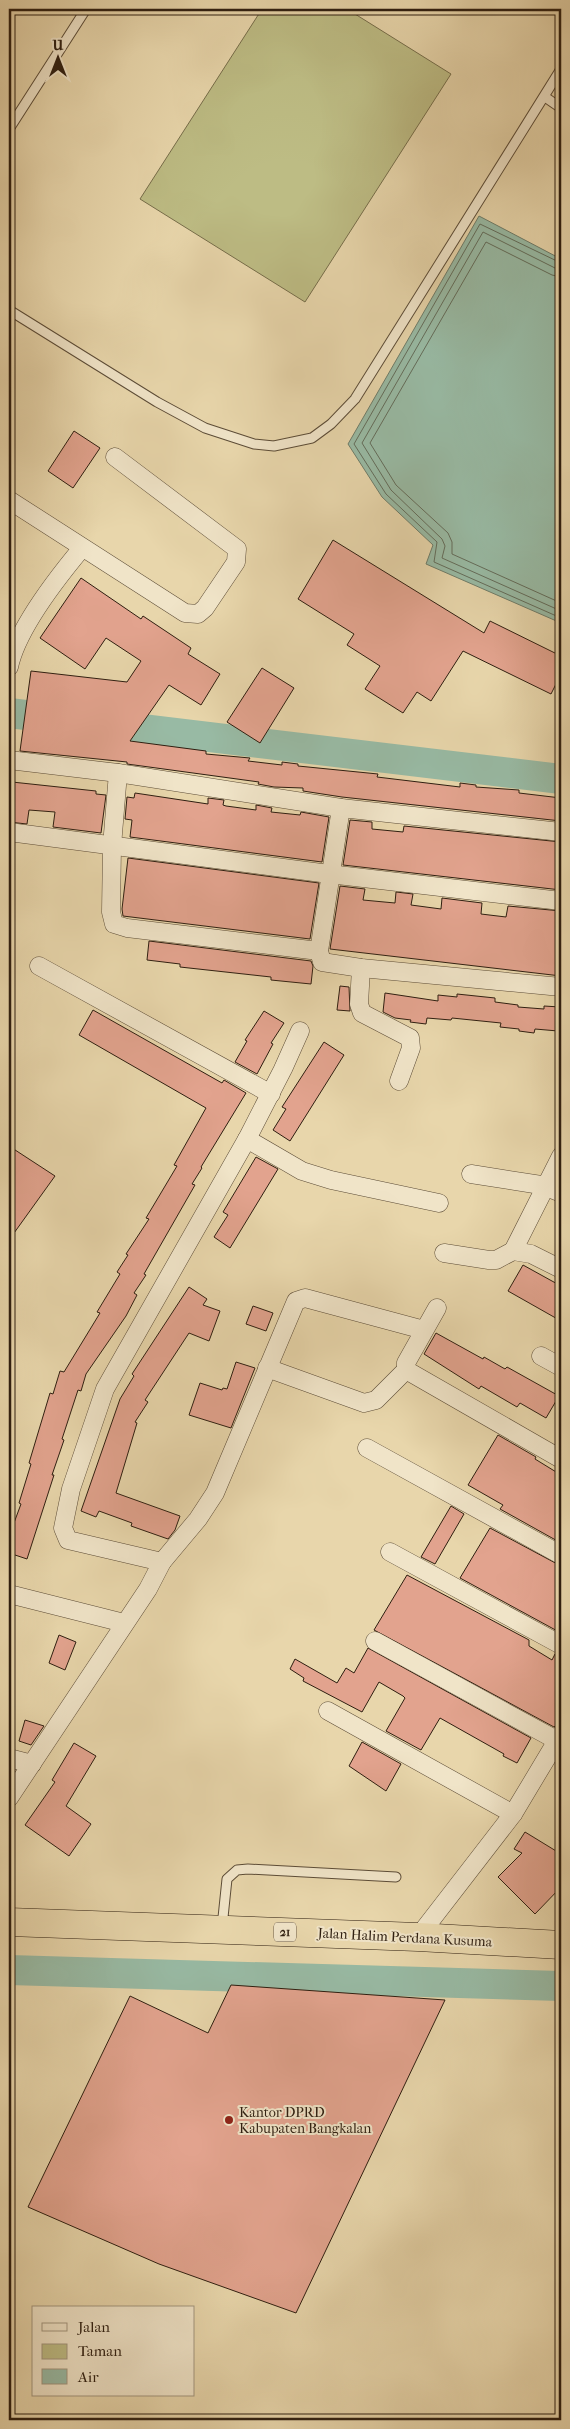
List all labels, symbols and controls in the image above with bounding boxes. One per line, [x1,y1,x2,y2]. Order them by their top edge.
north arrow [32,32,82,82]
text: U [52,37,64,54]
road number: 21 [274,1922,296,1941]
street label: Jalan Halim Perdana Kusuma [316,1924,493,1951]
place label: Kantor DPRD Kabupaten Bangkalan [239,2104,371,2137]
marker: Kantor DPRD Kabupaten Bangkalan [223,2114,235,2126]
legend [32,2306,195,2396]
text: Jalan [77,2318,110,2336]
text: Taman [78,2342,122,2360]
text: Air [77,2368,99,2386]

